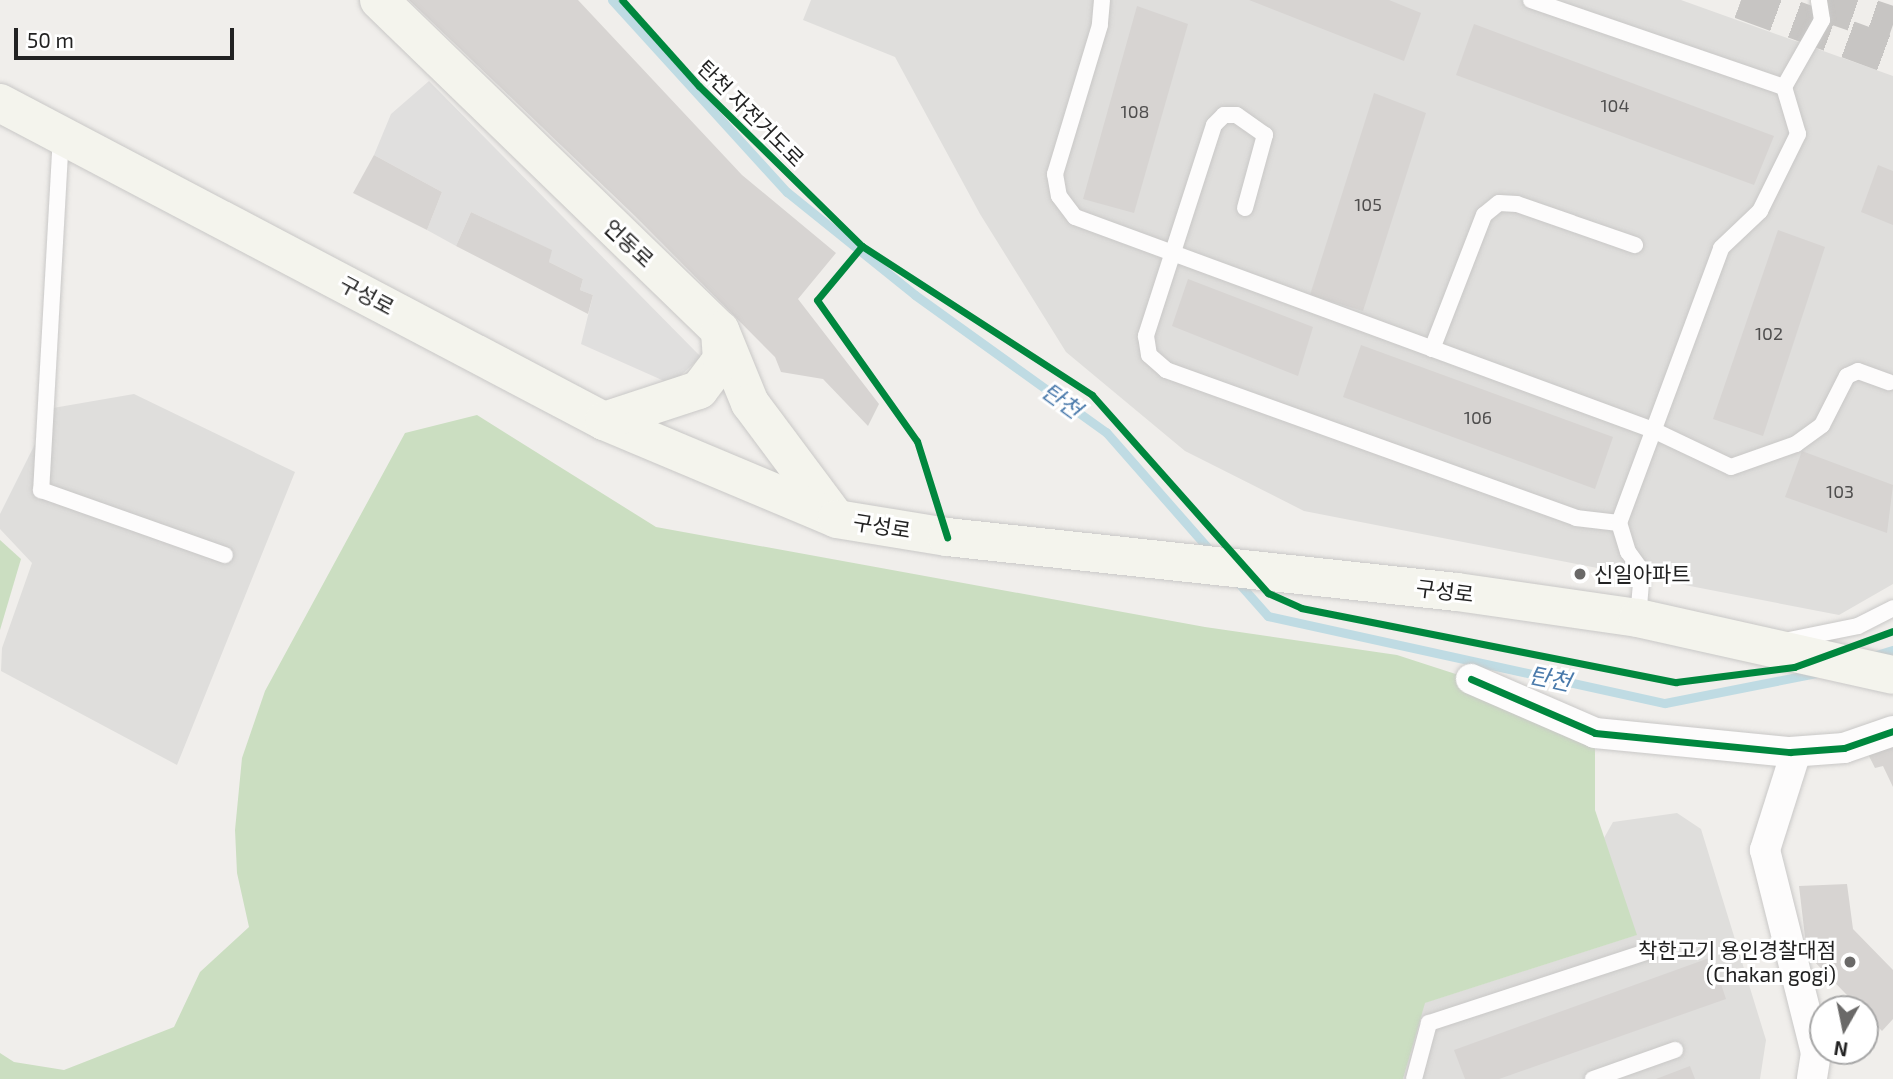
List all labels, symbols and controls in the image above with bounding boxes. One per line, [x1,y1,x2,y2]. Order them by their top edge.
scale bar [18,14,238,58]
text: 50 m [27,27,74,52]
street label: 탄천 자전거도로 [693,55,809,171]
house number: 104 [1600,94,1630,116]
house number: 108 [1121,100,1149,122]
house number: 105 [1354,193,1382,215]
street label: 언동로 [599,214,659,272]
street label: 구성로 [335,270,399,320]
house number: 102 [1755,322,1783,344]
water label: 탄천 [1037,376,1087,424]
house number: 106 [1464,406,1492,428]
house number: 103 [1826,480,1854,502]
street label: 구성로 [851,509,913,543]
place label: 신일아파트 [1594,561,1691,587]
marker: 신일아파트 [1572,566,1588,582]
street label: 구성로 [1415,575,1475,607]
water label: 탄천 [1526,660,1574,696]
place label: 착한고기 용인경찰대점 (Chakan gogi) [1638,937,1836,987]
marker: 착한고기 용인경찰대점 (Chakan gogi) [1842,954,1858,970]
north arrow [1809,995,1879,1065]
text: N [1832,1037,1850,1062]

